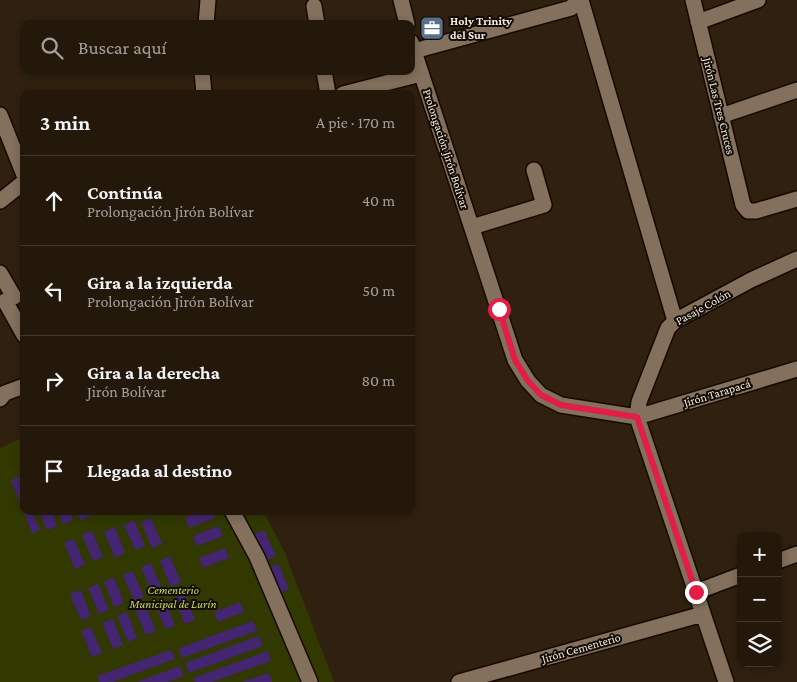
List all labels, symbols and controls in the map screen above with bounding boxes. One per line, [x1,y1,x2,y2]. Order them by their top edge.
place label: Holy Trinity del Sur [450,14,512,42]
office icon: Holy Trinity del Sur [419,15,445,41]
search box [20,20,415,75]
icon: search [38,34,66,62]
text: Buscar aquí [78,37,167,58]
street label: Jirón Las Tres Cruces [700,55,738,156]
street label: Prolongación Jirón Bolívar [420,87,472,211]
text: 3 min [40,111,90,135]
text: A pie · 170 m [316,114,395,131]
text: Continúa [87,182,163,203]
icon: ahead [40,187,68,215]
text: 40 m [362,192,395,209]
text: Prolongación Jirón Bolívar [87,203,254,220]
text: Gira a la izquierda [87,272,233,293]
icon: left [40,277,68,305]
text: 50 m [363,282,395,299]
street label: Pasaje Colón [673,286,733,328]
text: Prolongación Jirón Bolívar [87,293,254,310]
route start [488,298,511,321]
text: Gira a la derecha [87,362,220,383]
icon: right [40,367,68,395]
text: 80 m [361,372,395,389]
street label: Jirón Tarapacá [681,376,752,410]
text: Jirón Bolívar [87,383,166,400]
icon: arrive [40,457,68,485]
text: Llegada al destino [87,460,232,481]
map controls [737,532,782,667]
button: + [737,532,782,577]
button: − [737,577,782,622]
route end [685,581,708,604]
park label: Cementerio Municipal de Lurín [128,583,217,611]
button: layers [737,622,782,667]
street label: Jirón Cementerio [539,630,622,666]

